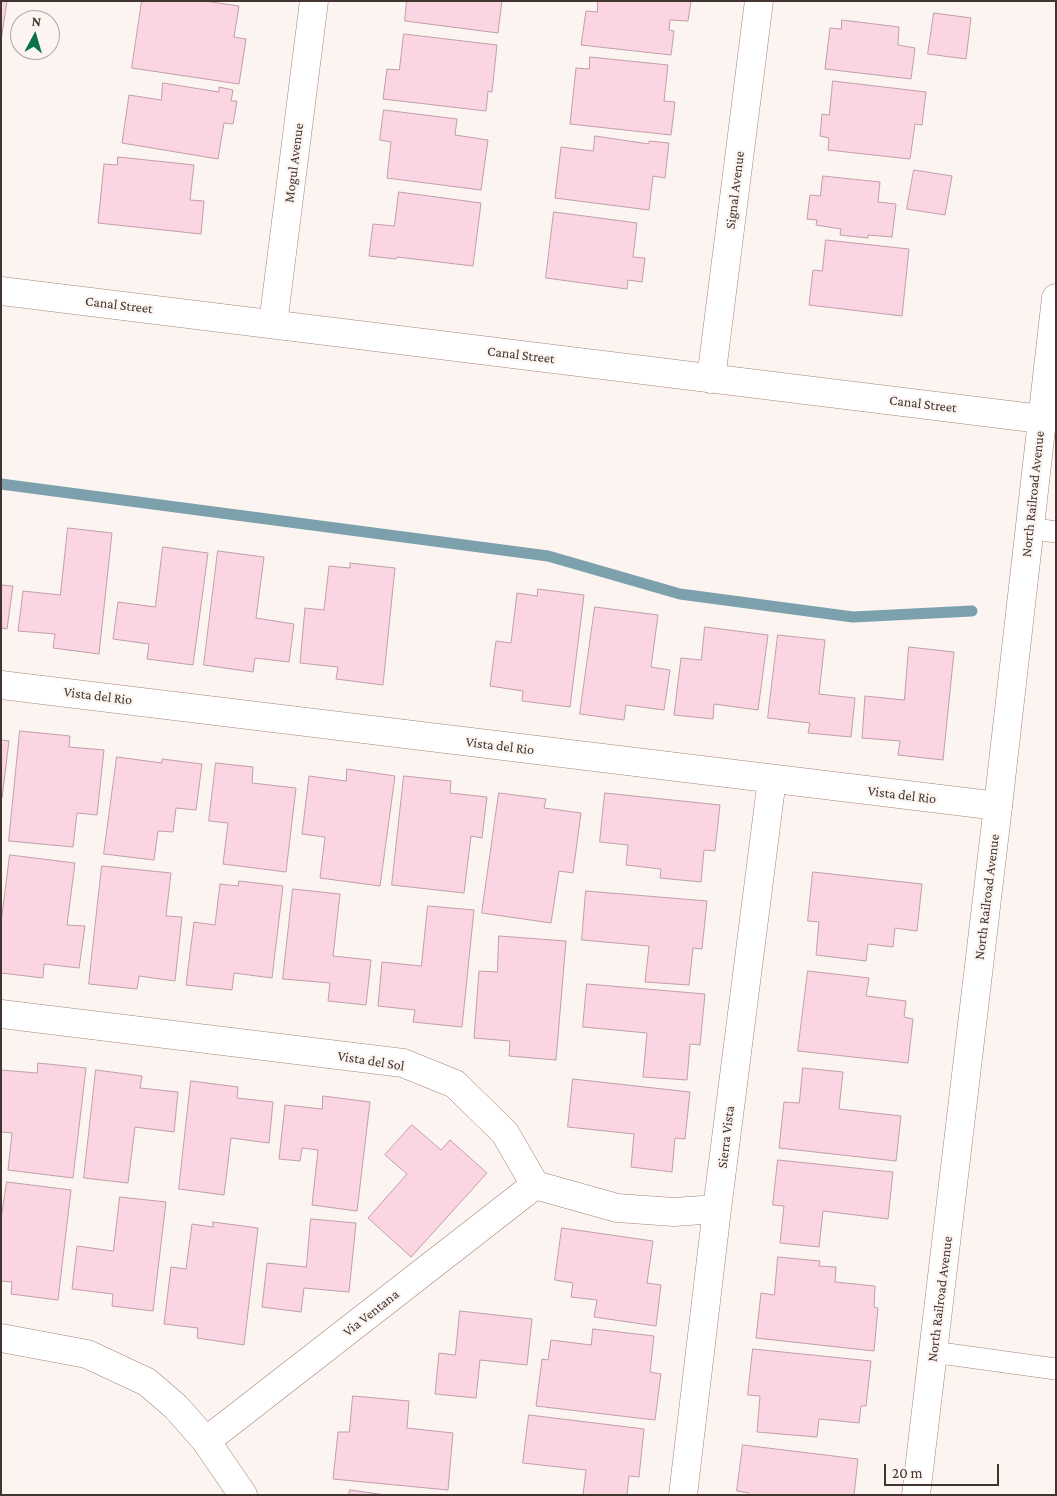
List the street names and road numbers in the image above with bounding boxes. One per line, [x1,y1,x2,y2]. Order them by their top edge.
street label: Mogul Avenue [281,122,307,204]
street label: Signal Avenue [722,150,748,230]
street label: Canal Street [84,293,154,317]
street label: Canal Street [486,343,556,367]
street label: Canal Street [888,392,958,416]
street label: North Railroad Avenue [1018,430,1048,558]
street label: Vista del Rio [63,683,133,709]
street label: Vista del Rio [465,733,535,759]
street label: Vista del Rio [867,782,937,808]
street label: North Railroad Avenue [971,833,1003,961]
street label: Vista del Sol [336,1047,406,1075]
street label: Sierra Vista [714,1105,738,1169]
street label: North Railroad Avenue [924,1235,956,1363]
street label: Via Ventana [340,1286,402,1340]

